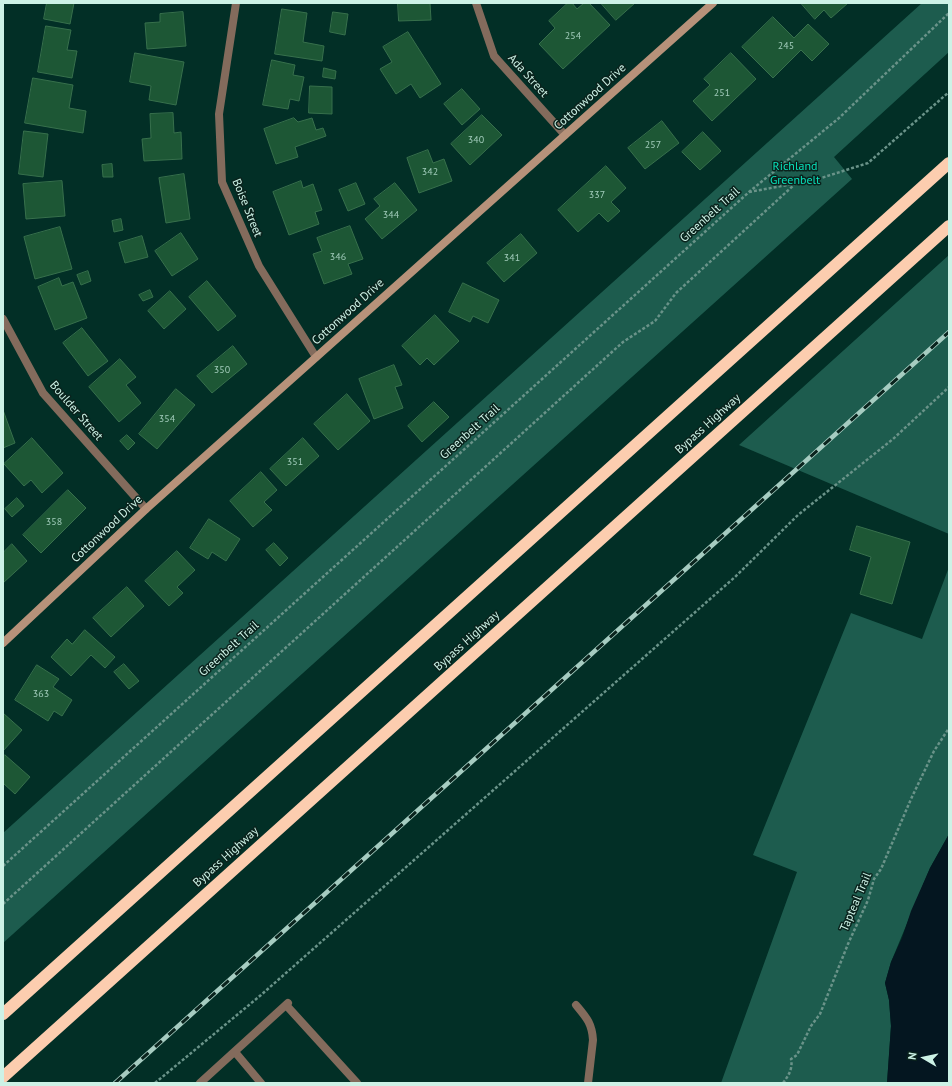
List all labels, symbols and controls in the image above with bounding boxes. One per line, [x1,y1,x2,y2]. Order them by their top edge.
house number: 254 [565,30,581,42]
house number: 245 [778,40,794,52]
street label: Ada Street [505,51,551,101]
street label: Cottonwood Drive [551,61,629,133]
house number: 251 [714,87,730,99]
house number: 340 [468,134,484,146]
house number: 257 [645,139,661,151]
park label: Richland Greenbelt [770,160,820,188]
house number: 342 [422,166,438,178]
street label: Boise Street [229,177,265,239]
street label: Greenbelt Trail [677,184,743,246]
house number: 337 [589,189,605,201]
house number: 344 [383,209,399,221]
house number: 346 [330,251,346,263]
house number: 341 [504,252,520,264]
street label: Cottonwood Drive [309,276,387,348]
house number: 350 [214,364,230,376]
street label: Boulder Street [46,378,106,444]
street label: Bypass Highway [672,391,744,457]
street label: Greenbelt Trail [437,401,503,463]
house number: 354 [159,413,175,425]
house number: 351 [287,456,303,468]
street label: Cottonwood Drive [68,492,146,566]
house number: 358 [46,516,62,528]
street label: Bypass Highway [431,608,503,674]
street label: Greenbelt Trail [196,618,262,680]
house number: 363 [33,688,49,700]
street label: Bypass Highway [190,824,262,890]
street label: Tapteal Trail [837,870,875,934]
north arrow [904,1038,944,1078]
text: N [905,1051,920,1061]

